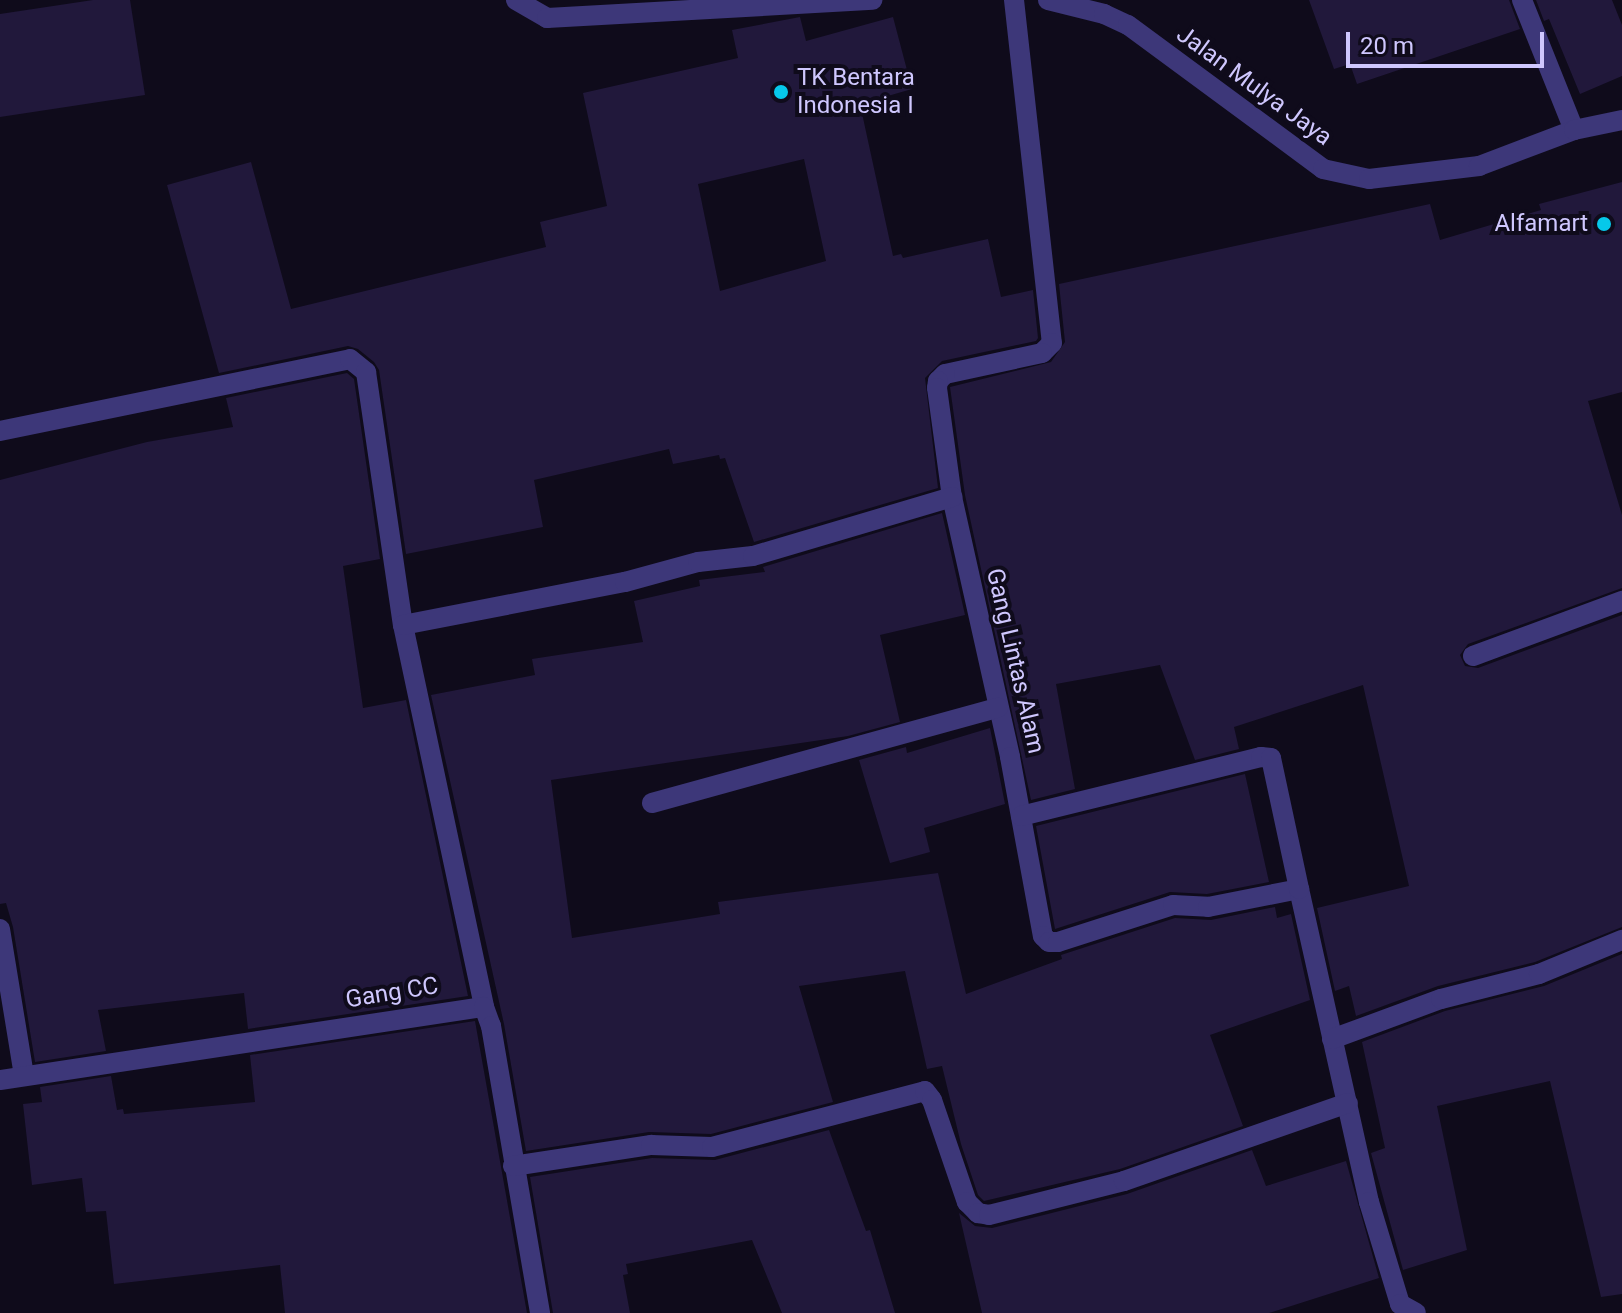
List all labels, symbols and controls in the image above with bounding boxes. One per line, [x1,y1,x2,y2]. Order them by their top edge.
scale bar [1350,16,1548,66]
street label: Jalan Mulya Jaya [1171,20,1337,152]
text: 20 m [1360,32,1414,60]
place label: TK Bentara Indonesia I [797,64,915,120]
marker: TK Bentara Indonesia I [772,83,790,101]
place label: Alfamart [1494,210,1588,238]
marker: Alfamart [1595,215,1613,233]
street label: Gang Lintas Alam [980,566,1050,756]
street label: Gang CC [344,971,440,1015]

